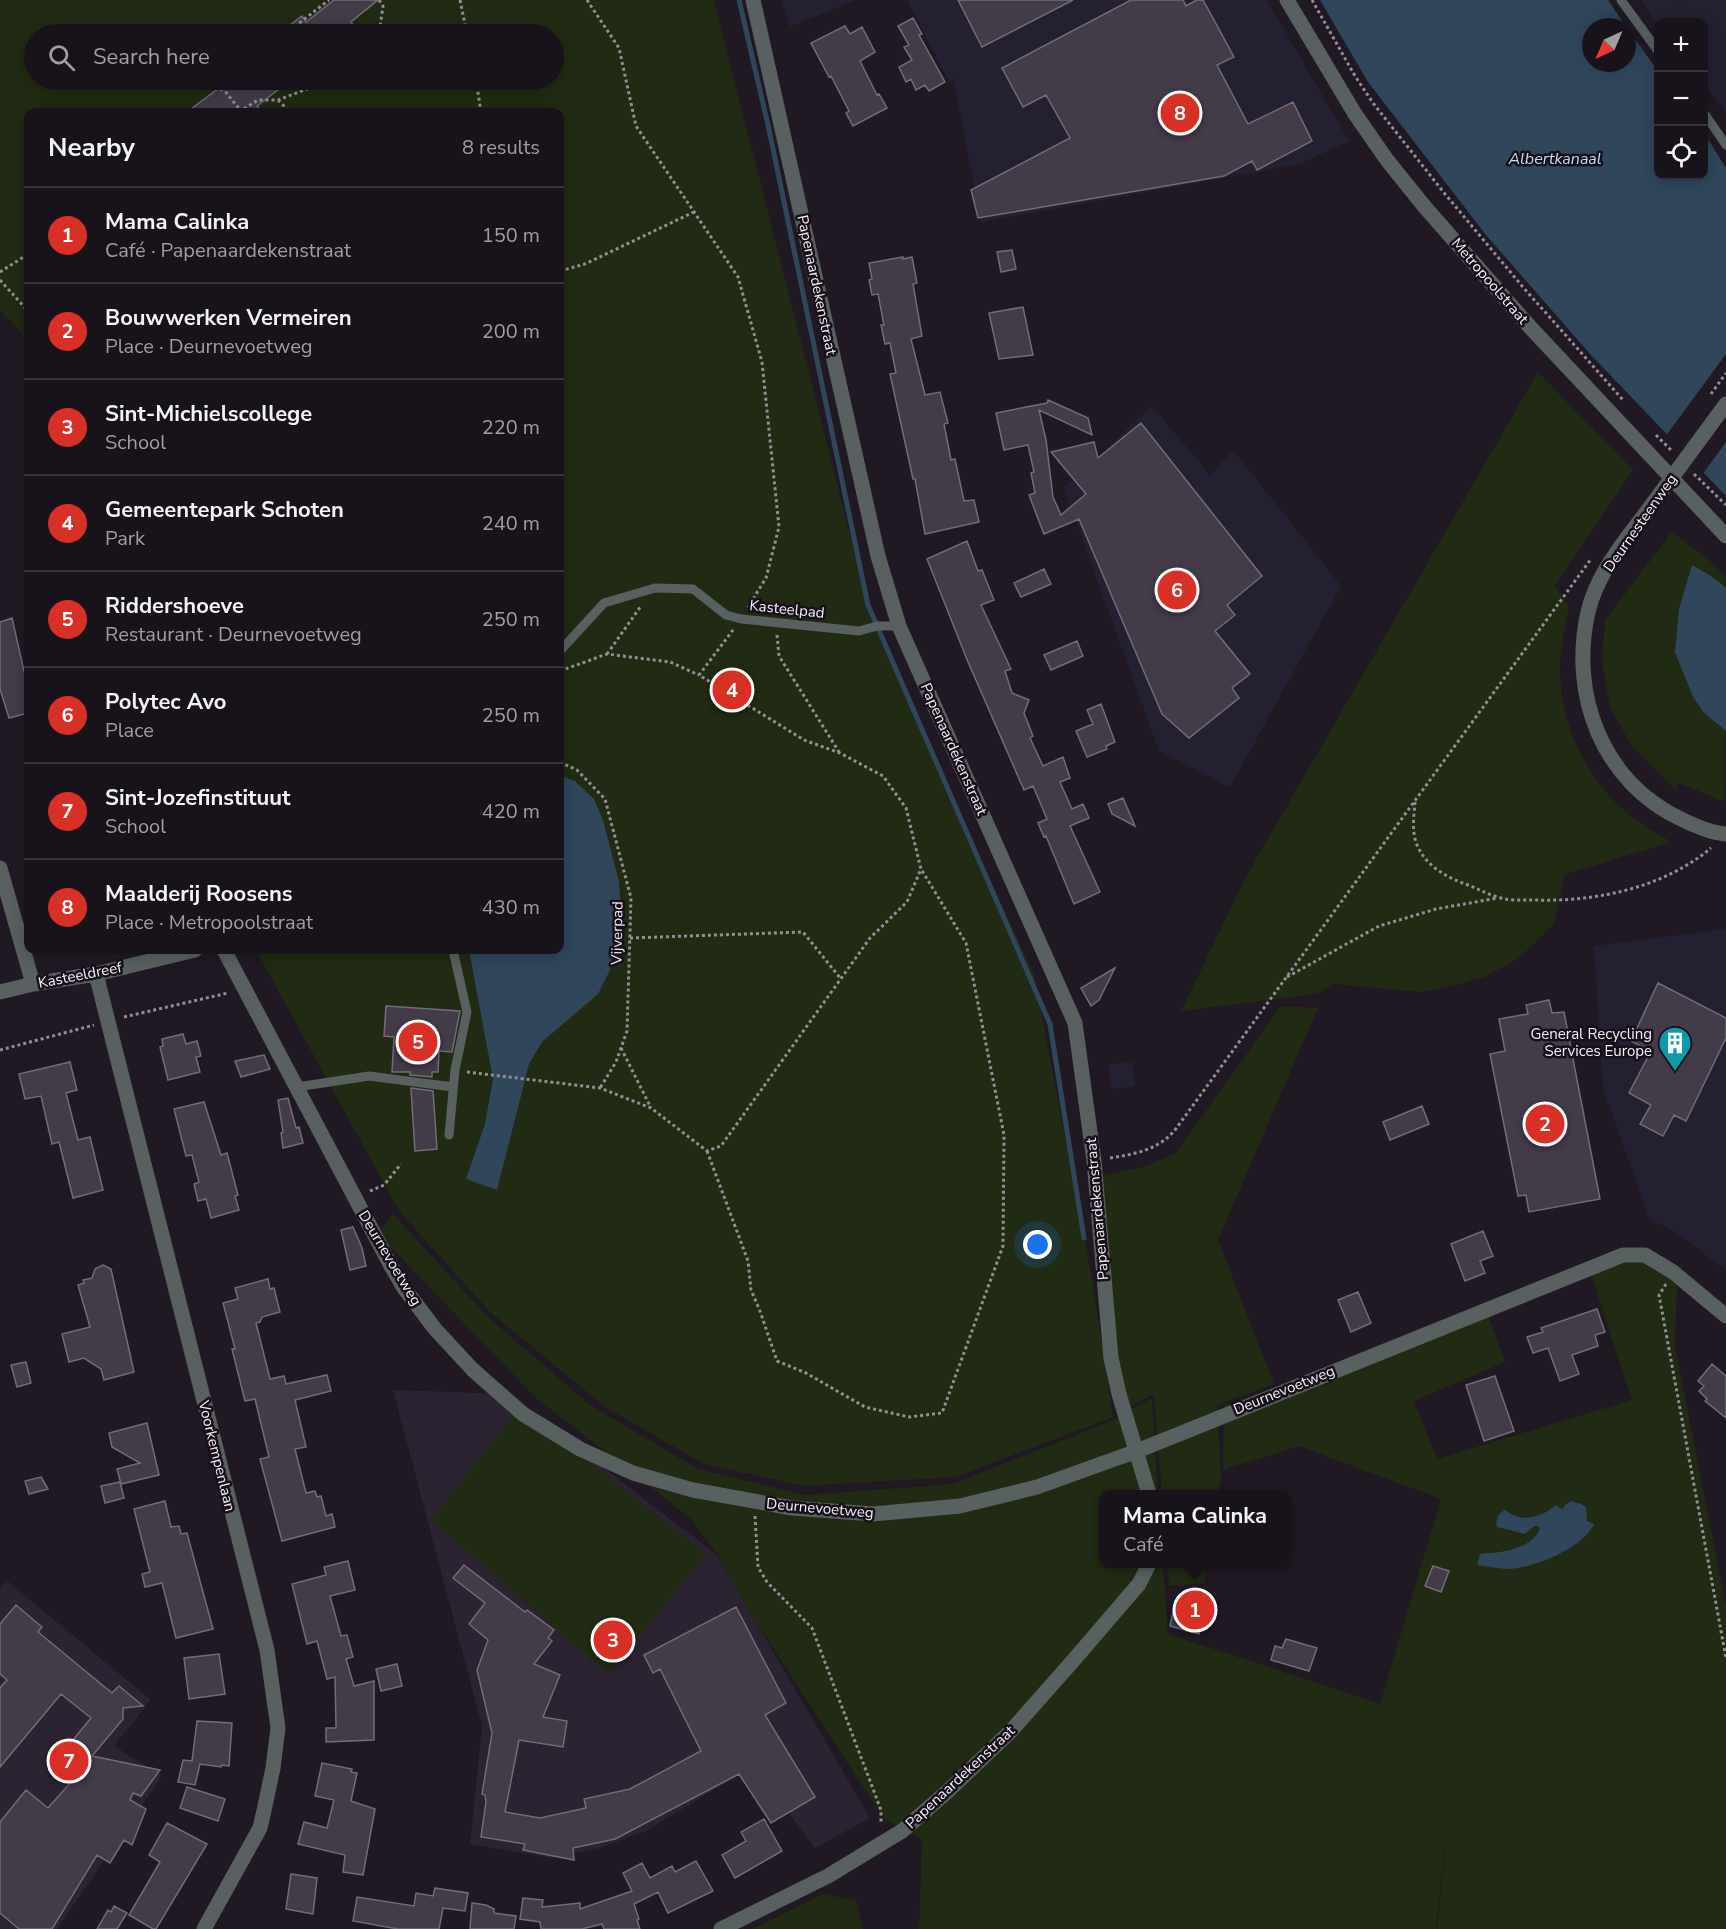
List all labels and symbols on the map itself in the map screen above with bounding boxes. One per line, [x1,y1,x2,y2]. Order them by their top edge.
north arrow [1582,18,1636,72]
pin: 8 [1160,90,1200,136]
water label: Albertkanaal [1507,148,1602,170]
street label: Papenaardekenstraat [792,213,842,358]
street label: Metropoolstraat [1447,234,1534,329]
street label: Deurnesteenweg [1599,470,1681,576]
pin: 6 [1158,568,1196,612]
street label: Kasteelpad [748,595,826,623]
pin: 4 [712,668,752,712]
street label: Papenaardekenstraat [916,680,992,819]
street label: Vijverpad [606,901,628,966]
street label: Kasteeldreef [36,957,125,993]
pin: 5 [398,1020,438,1064]
place label: General Recycling Services Europe [1530,1024,1652,1061]
building icon: General Recycling Services Europe [1657,1025,1693,1072]
pin: 2 [1526,1102,1564,1146]
street label: Papenaardekenstraat [1081,1136,1113,1281]
street label: Deurnevoetweg [354,1207,426,1309]
your location [1023,1230,1052,1259]
street label: Deurnevoetweg [1230,1361,1338,1419]
street label: Voorkempenlaan [193,1397,240,1514]
street label: Deurnevoetweg [765,1493,875,1523]
pin: 1 [1176,1588,1214,1632]
pin: 3 [594,1618,632,1662]
street label: Papenaardekenstraat [901,1720,1020,1833]
pin: 7 [50,1738,88,1784]

